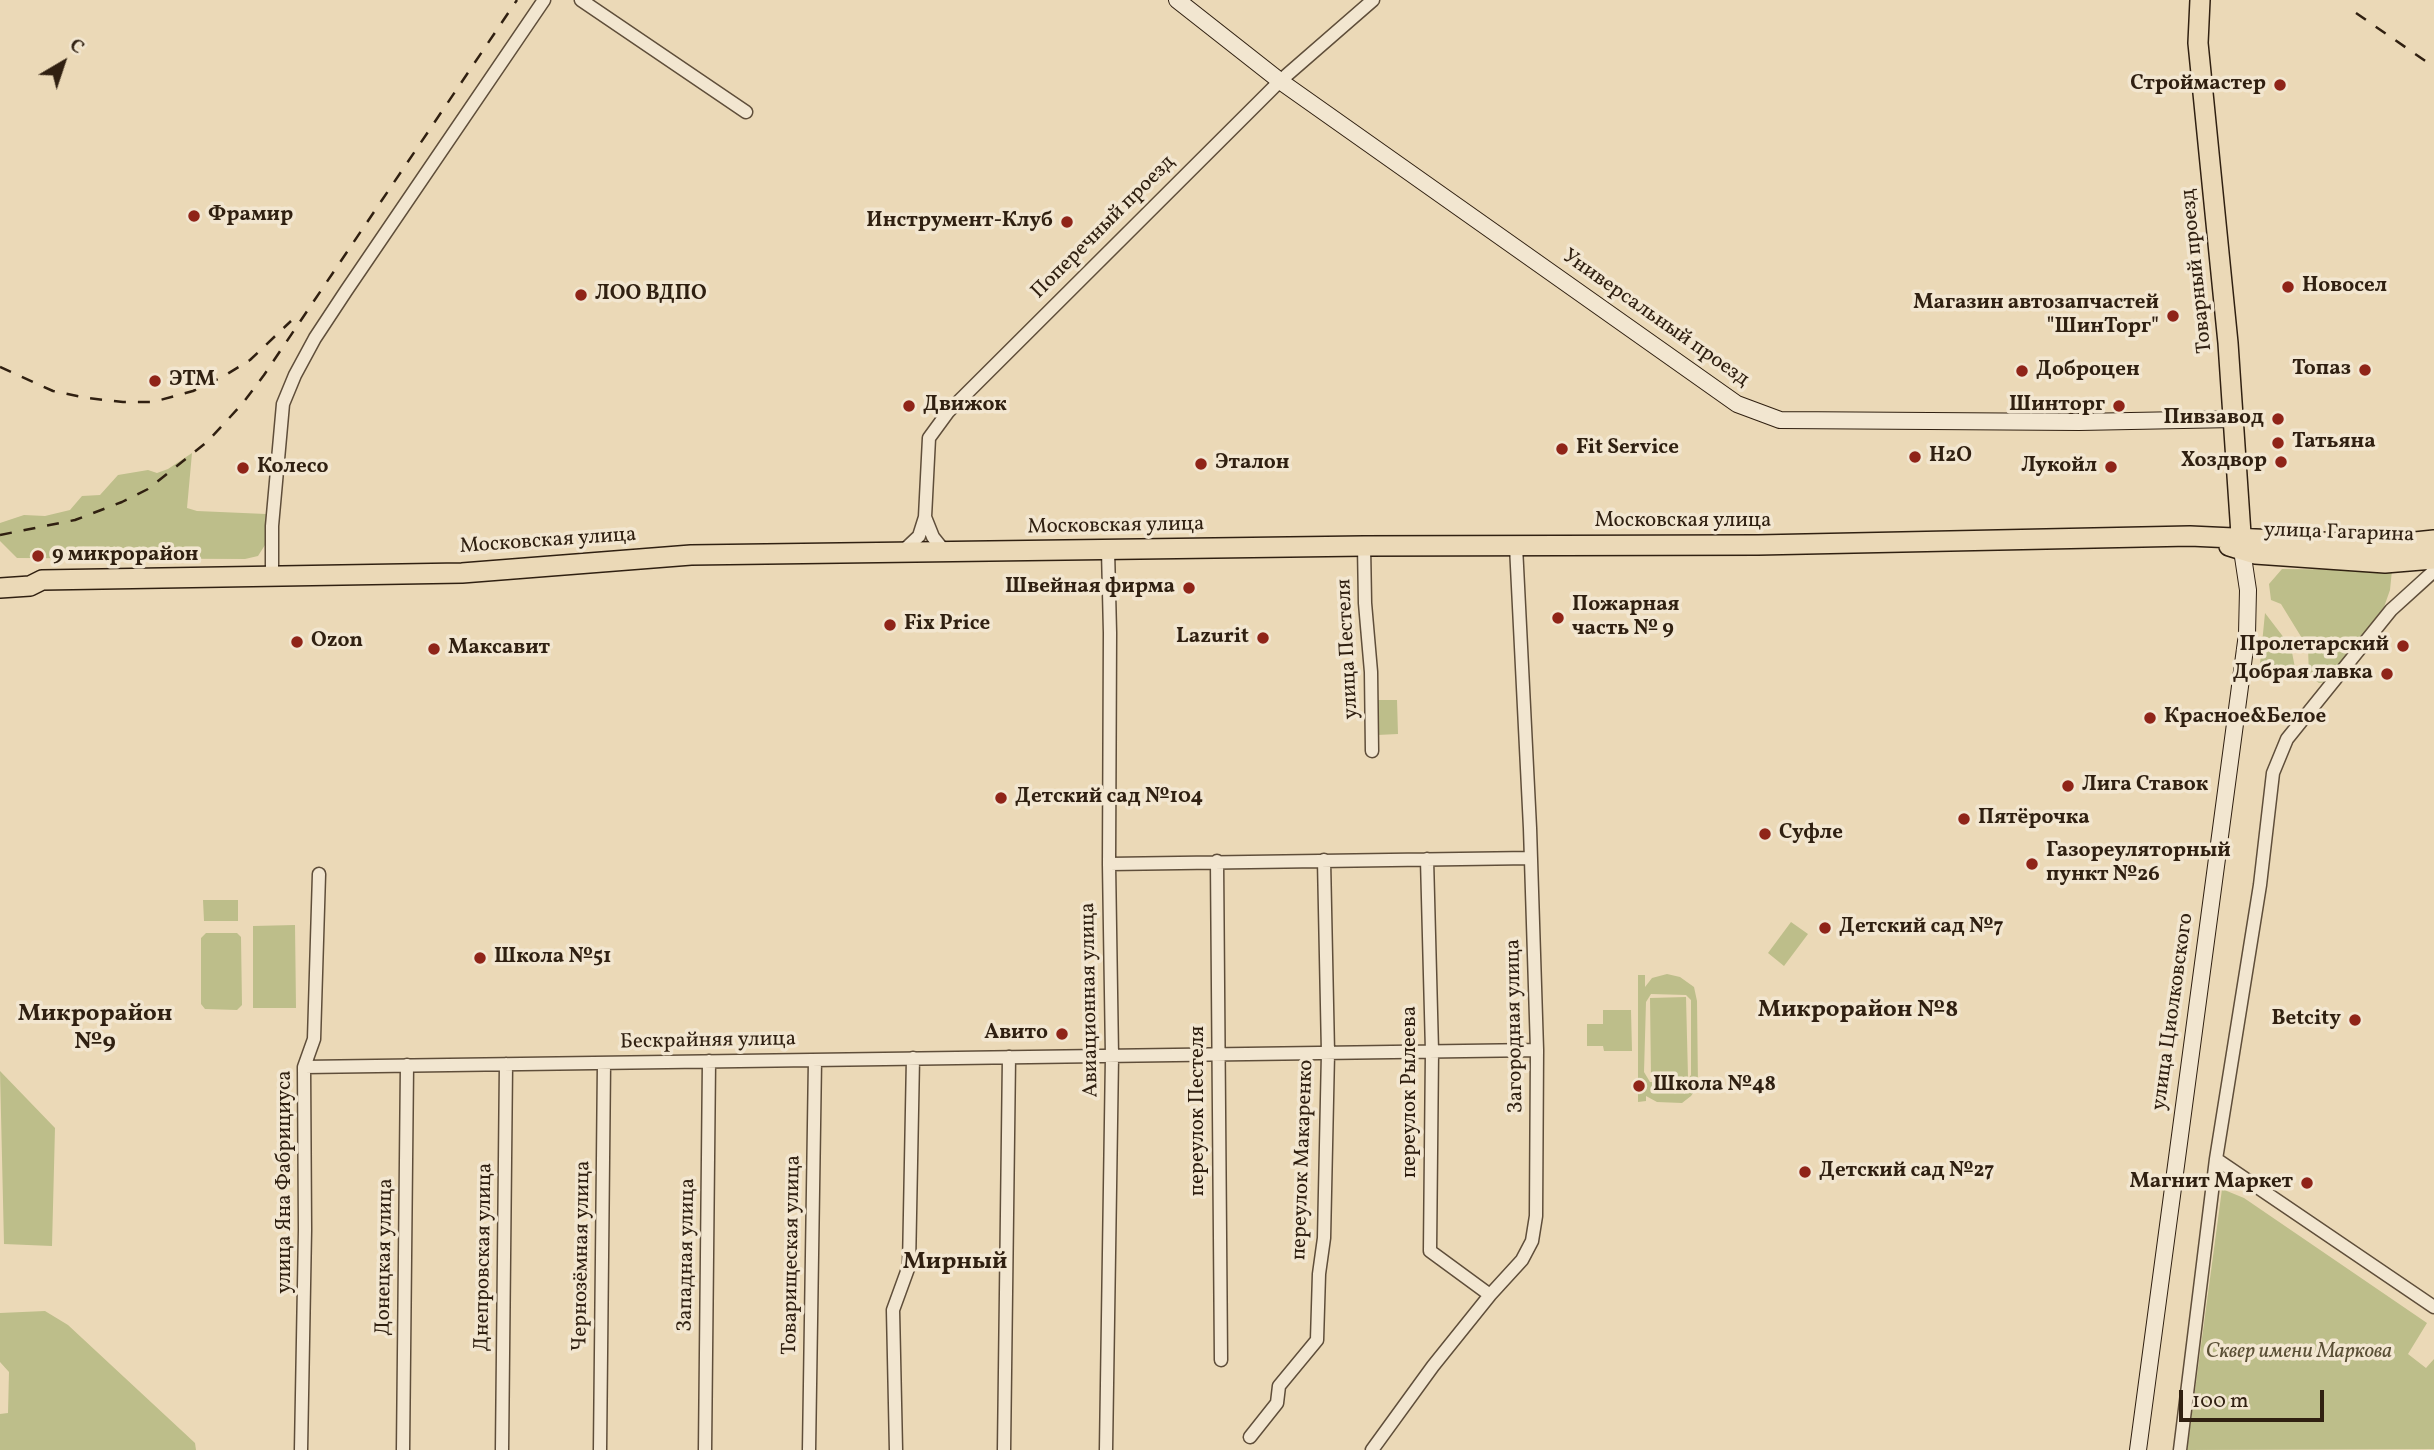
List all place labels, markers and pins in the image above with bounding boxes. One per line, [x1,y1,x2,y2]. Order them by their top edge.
place label: Строймастер [2130,72,2266,98]
marker: Строймастер [2272,77,2288,93]
place label: Фрамир [208,203,293,229]
marker: Фрамир [186,208,202,224]
place label: Инструмент-Клуб [866,209,1053,235]
marker: Инструмент-Клуб [1059,214,1075,230]
place label: Новосел [2302,274,2387,300]
marker: Новосел [2280,279,2296,295]
place label: ЛОО ВДПО [595,282,707,308]
marker: ЛОО ВДПО [573,287,589,303]
place label: Магазин автозапчастей "ШинТорг" [1913,291,2159,341]
marker: Магазин автозапчастей "ШинТорг" [2165,308,2181,324]
place label: Топаз [2292,357,2351,383]
place label: Доброцен [2036,358,2140,384]
marker: Топаз [2357,362,2373,378]
marker: Доброцен [2014,363,2030,379]
place label: ЭТМ [169,368,215,394]
marker: ЭТМ [147,373,163,389]
place label: Движок [923,393,1007,419]
place label: Шинторг [2009,393,2105,419]
marker: Движок [901,398,917,414]
marker: Шинторг [2111,398,2127,414]
place label: Пивзавод [2164,406,2264,432]
marker: Пивзавод [2270,411,2286,427]
place label: Татьяна [2292,430,2376,456]
marker: Татьяна [2270,435,2286,451]
place label: Fit Service [1576,436,1679,462]
marker: Fit Service [1554,441,1570,457]
place label: Н2О [1929,444,1972,470]
marker: Н2О [1907,449,1923,465]
place label: Хоздвор [2181,449,2267,475]
place label: Эталон [1215,451,1289,477]
place label: Лукойл [2021,454,2097,480]
marker: Хоздвор [2273,454,2289,470]
place label: Колесо [257,455,328,481]
marker: Эталон [1193,456,1209,472]
marker: Лукойл [2103,459,2119,475]
marker: Колесо [235,460,251,476]
place label: 9 микрорайон [52,543,199,569]
marker: 9 микрорайон [30,548,46,564]
place label: Швейная фирма [1005,575,1175,601]
marker: Швейная фирма [1181,580,1197,596]
place label: Пожарная часть № 9 [1572,593,1680,643]
marker: Пожарная часть № 9 [1550,610,1566,626]
place label: Fix Price [904,612,990,638]
marker: Fix Price [882,617,898,633]
place label: Lazurit [1176,625,1249,651]
place label: Ozon [311,629,363,655]
marker: Lazurit [1255,630,1271,646]
place label: Пролетарский [2239,633,2389,659]
marker: Ozon [289,634,305,650]
place label: Максавит [448,636,550,662]
marker: Пролетарский [2395,638,2411,654]
marker: Максавит [426,641,442,657]
place label: Добрая лавка [2233,661,2373,687]
marker: Добрая лавка [2379,666,2395,682]
place label: Красное&Белое [2164,705,2326,731]
marker: Красное&Белое [2142,710,2158,726]
place label: Лига Ставок [2082,773,2208,799]
marker: Лига Ставок [2060,778,2076,794]
place label: Детский сад №104 [1015,785,1203,811]
marker: Детский сад №104 [993,790,1009,806]
place label: Пятёрочка [1978,806,2090,832]
marker: Пятёрочка [1956,811,1972,827]
place label: Суфле [1779,821,1843,847]
marker: Суфле [1757,826,1773,842]
place label: Газореуляторный пункт №26 [2046,839,2231,889]
marker: Газореуляторный пункт №26 [2024,856,2040,872]
place label: Детский сад №7 [1839,915,2004,941]
marker: Детский сад №7 [1817,920,1833,936]
place label: Школа №51 [494,945,612,971]
marker: Школа №51 [472,950,488,966]
place label: Betcity [2272,1007,2341,1033]
marker: Betcity [2347,1012,2363,1028]
place label: Авито [984,1021,1048,1047]
marker: Авито [1054,1026,1070,1042]
place label: Школа №48 [1653,1073,1776,1099]
marker: Школа №48 [1631,1078,1647,1094]
place label: Детский сад №27 [1819,1159,1994,1185]
marker: Детский сад №27 [1797,1164,1813,1180]
place label: Магнит Маркет [2129,1170,2293,1196]
marker: Магнит Маркет [2299,1175,2315,1191]

